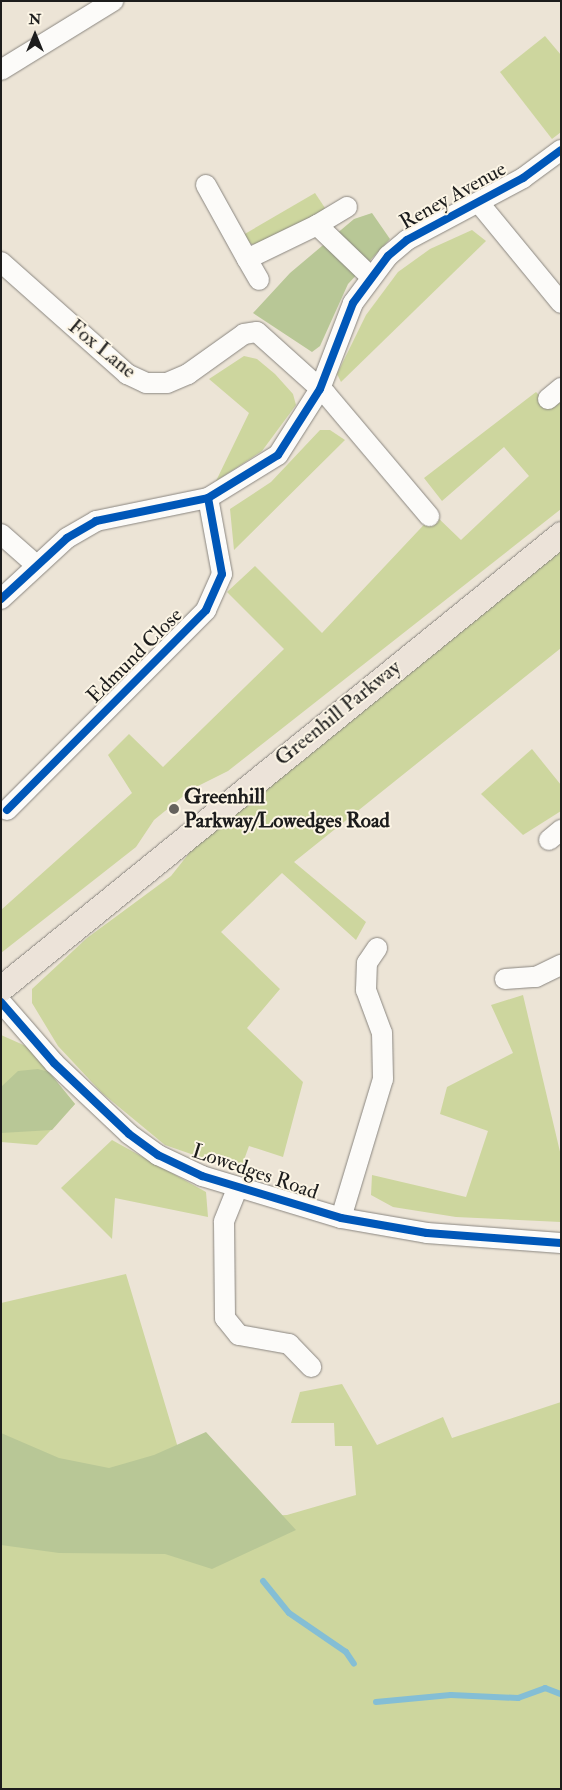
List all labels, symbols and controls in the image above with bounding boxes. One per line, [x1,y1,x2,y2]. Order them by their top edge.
north arrow [10,10,60,60]
text: N [29,11,41,28]
street label: Reney Avenue [395,156,511,236]
street label: Fox Lane [63,314,141,384]
street label: Edmund Close [82,603,188,709]
street label: Greenhill Parkway [270,655,406,771]
place label: Greenhill Parkway/Lowedges Road [184,784,390,834]
marker: Greenhill Parkway/Lowedges Road [168,803,180,815]
street label: Lowedges Road [189,1139,321,1205]

